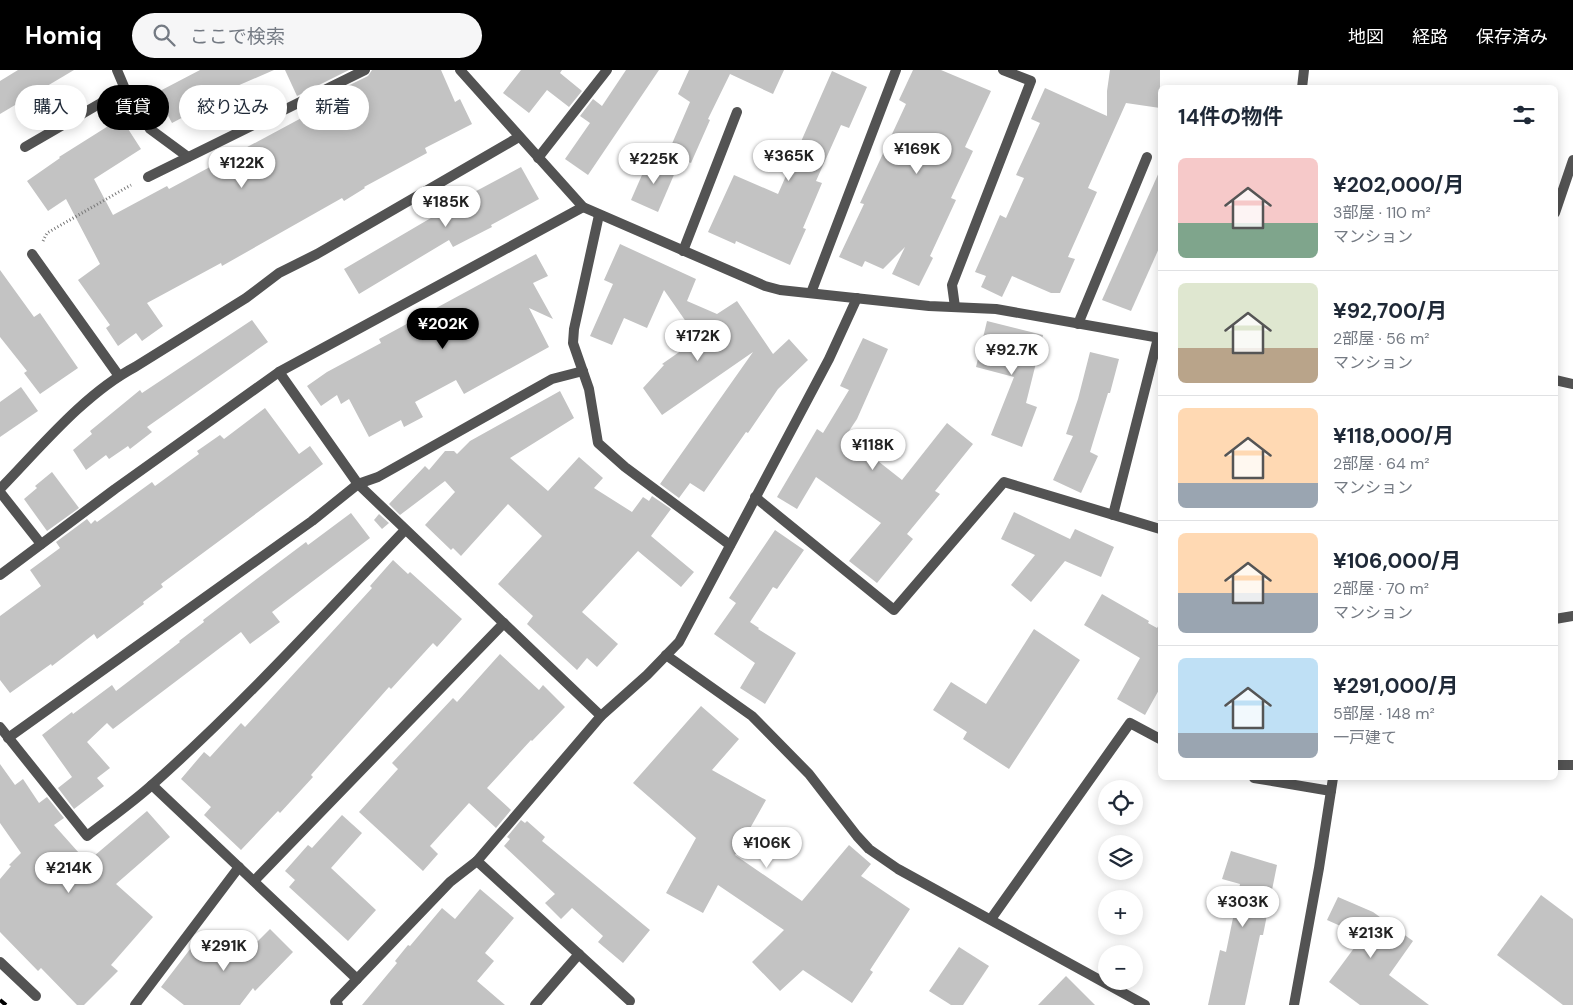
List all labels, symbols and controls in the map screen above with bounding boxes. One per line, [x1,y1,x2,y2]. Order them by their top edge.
search box [132,13,482,58]
text: Homiq [25,20,102,51]
icon: search [150,21,178,49]
text: ここで検索 [190,24,285,49]
text: 地図 [1348,25,1384,49]
text: 経路 [1412,25,1448,49]
text: 保存済み [1476,25,1548,49]
chip: 購入 [15,85,87,130]
chip: 賃貸 [97,85,169,130]
chip: 絞り込み [179,85,287,130]
chip: 新着 [297,85,369,130]
icon: filters [1510,101,1538,129]
text: 14件の物件 [1178,103,1283,131]
pin: ¥169K [882,132,952,175]
text: ¥169K [894,138,940,159]
pin: ¥365K [754,140,824,182]
pin: ¥225K [619,142,689,185]
text: ¥365K [764,145,814,166]
pin: ¥122K [207,146,277,189]
text: ¥225K [629,148,679,169]
text: ¥122K [219,152,265,173]
text: ¥202,000/月 [1333,171,1464,199]
icon: home [1218,178,1278,238]
pin: ¥185K [411,186,481,228]
text: ¥185K [423,191,469,212]
text: 3部屋 · 110 m² [1333,202,1431,223]
text: マンション [1333,226,1413,247]
text: ¥92,700/月 [1333,297,1447,325]
icon: home [1218,303,1278,363]
pin: ¥202K [408,308,478,350]
text: ¥202K [418,313,468,334]
pin: ¥172K [663,320,733,362]
text: ¥172K [676,325,720,346]
text: 2部屋 · 56 m² [1333,328,1430,349]
pin: ¥92.7K [971,334,1053,376]
text: ¥92.7K [986,339,1038,360]
text: マンション [1333,352,1413,373]
text: ¥118,000/月 [1333,422,1454,450]
pin: ¥118K [838,428,908,471]
icon: home [1218,428,1278,488]
text: ¥118K [852,434,894,455]
text: 2部屋 · 64 m² [1333,453,1429,474]
text: マンション [1333,477,1413,498]
text: ¥106,000/月 [1333,547,1461,575]
icon: home [1218,553,1278,613]
text: 2部屋 · 70 m² [1333,578,1429,599]
text: マンション [1333,602,1413,623]
text: ¥291,000/月 [1333,672,1458,700]
icon: home [1218,678,1278,738]
text: 5部屋 · 148 m² [1333,703,1435,724]
text: 一戸建て [1333,727,1397,748]
map controls [1098,780,1143,990]
button: locate [1098,780,1143,825]
pin: ¥106K [732,826,802,869]
text: ¥106K [743,832,791,853]
button: layers [1098,835,1143,880]
pin: ¥214K [34,852,104,894]
text: ¥214K [46,857,92,878]
pin: ¥303K [1208,886,1278,928]
button: + [1098,890,1143,935]
text: ¥303K [1217,891,1269,912]
pin: ¥213K [1336,916,1406,959]
text: ¥213K [1348,922,1394,943]
pin: ¥291K [189,930,259,972]
text: ¥291K [201,935,247,956]
button: − [1098,945,1143,990]

